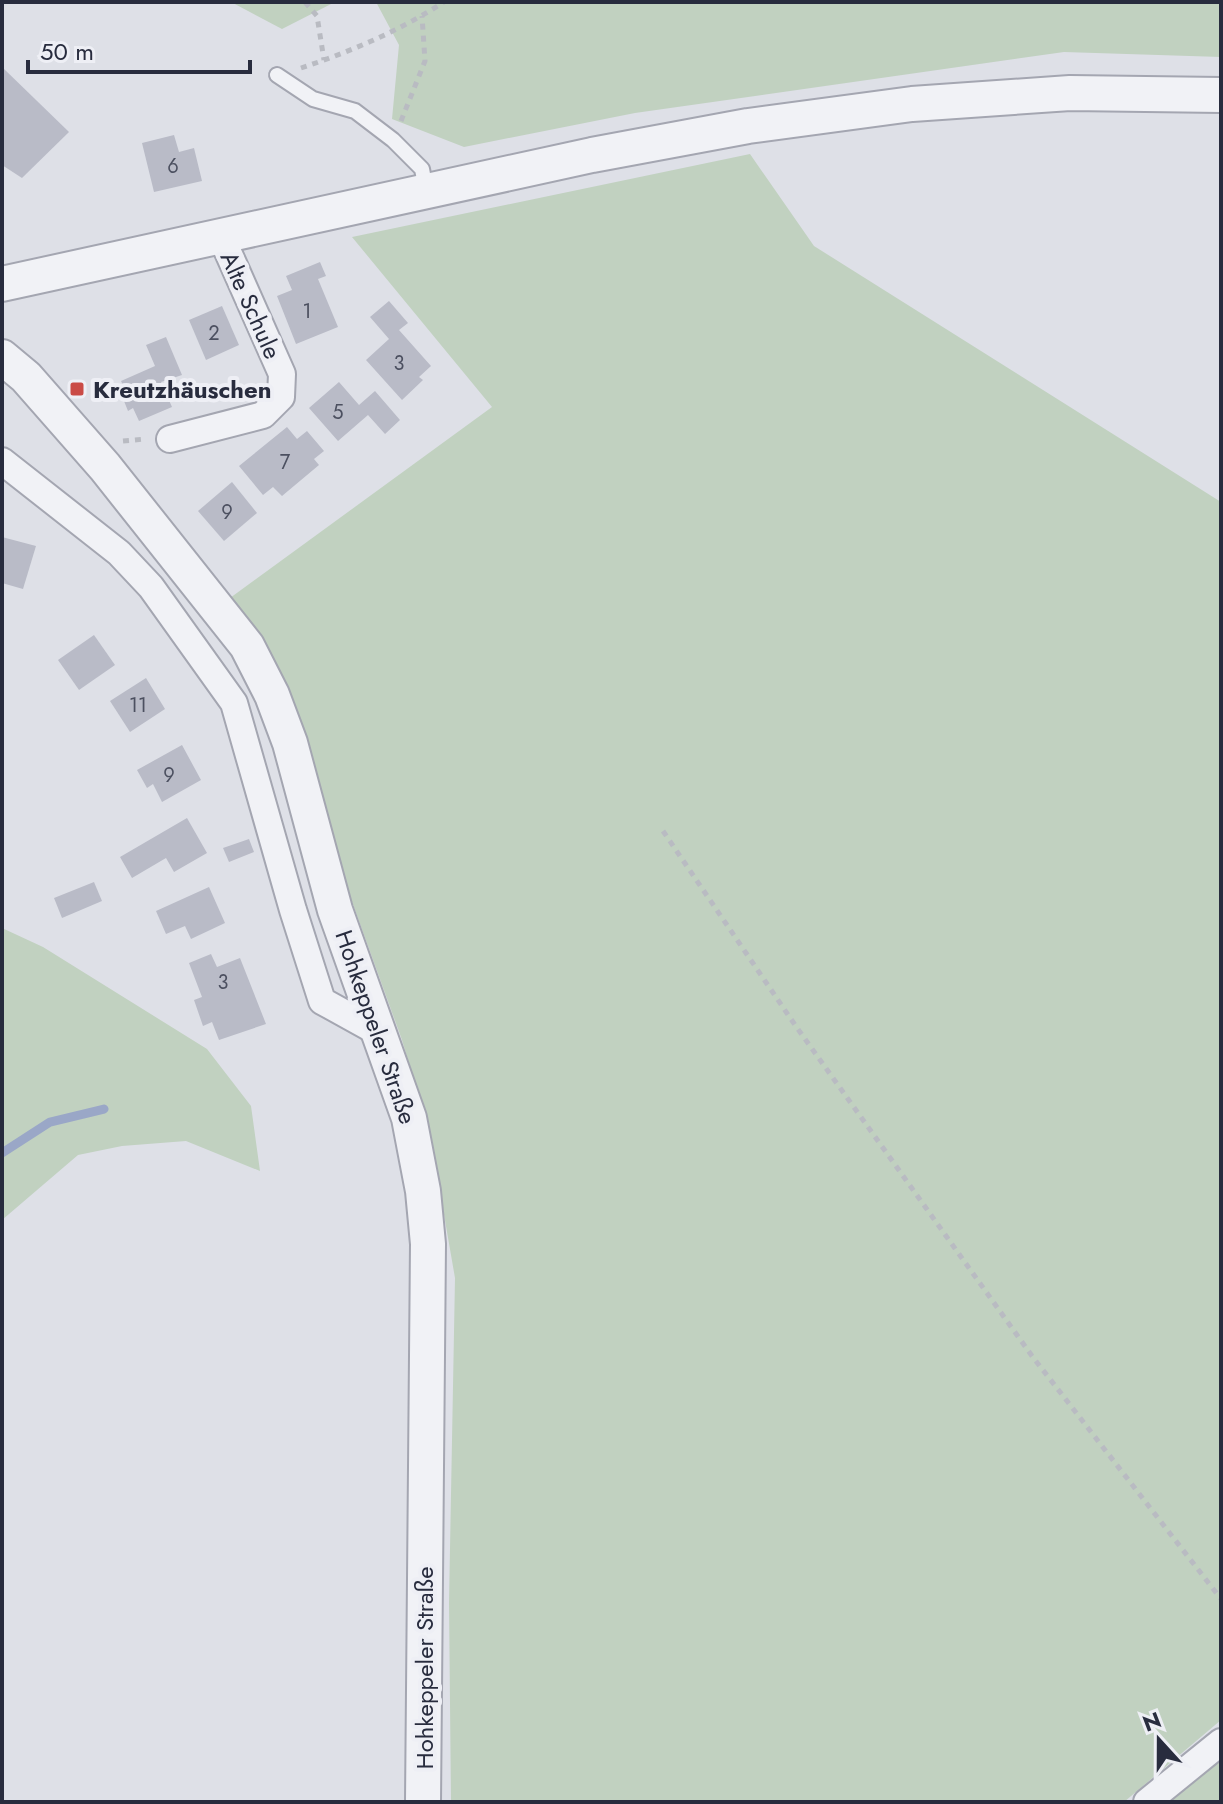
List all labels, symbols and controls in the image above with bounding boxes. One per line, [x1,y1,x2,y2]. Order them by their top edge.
scale bar [28,24,250,74]
text: 50 m [40,34,94,69]
house number: 6 [167,152,179,181]
street label: Alte Schule [212,246,290,364]
house number: 1 [303,297,312,326]
house number: 2 [208,319,220,348]
house number: 3 [394,349,405,378]
place label: Kreutzhäuschen [93,372,272,407]
marker: Kreutzhäuschen [68,380,86,398]
house number: 5 [332,398,344,427]
house number: 7 [280,448,291,477]
house number: 9 [221,498,233,527]
house number: 11 [129,691,147,720]
house number: 9 [163,761,175,790]
street label: Hohkeppeler Straße [326,925,426,1129]
house number: 3 [218,968,229,997]
street label: Hohkeppeler Straße [407,1566,442,1770]
north arrow [1119,1700,1199,1780]
text: N [1138,1703,1166,1739]

